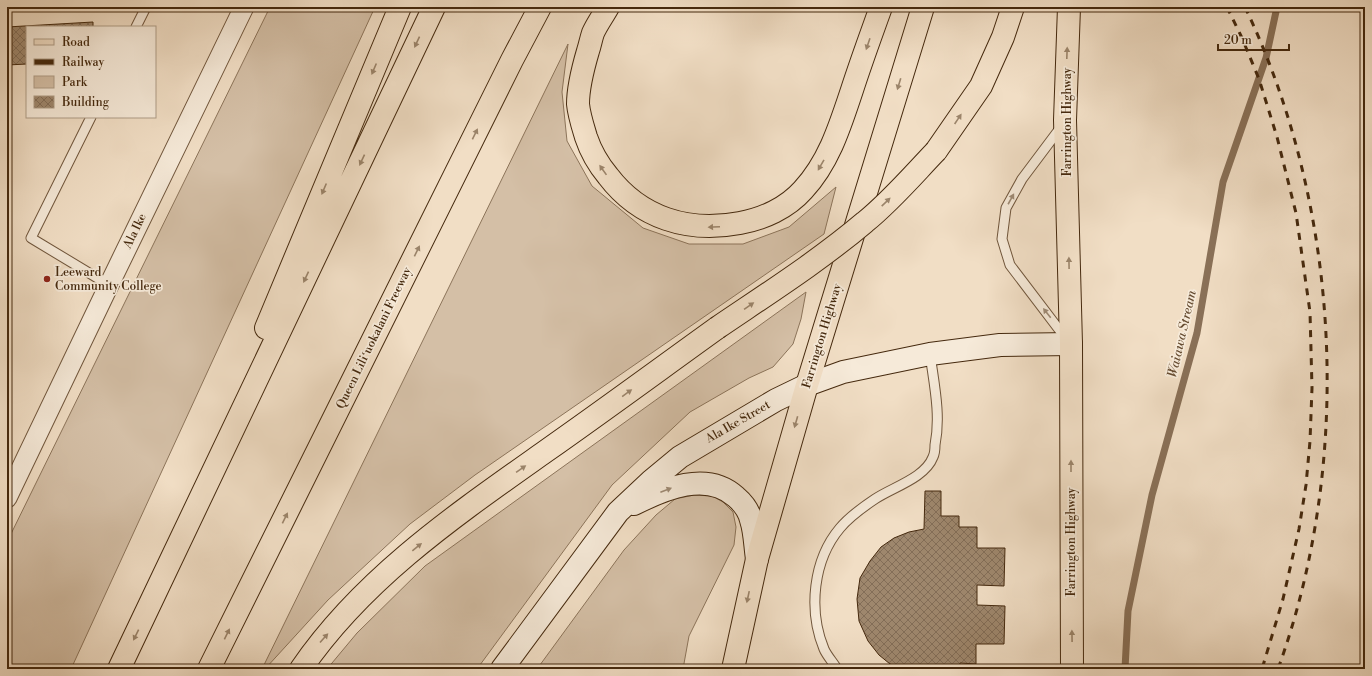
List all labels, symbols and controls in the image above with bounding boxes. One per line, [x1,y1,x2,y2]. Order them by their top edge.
legend [26,26,156,118]
scale bar [1218,26,1289,52]
text: 20 m [1224,33,1252,48]
text: Road [62,35,90,50]
one-way arrow [414,37,420,48]
one-way arrow [865,38,871,50]
one-way arrow [1064,46,1070,59]
text: Railway [62,55,104,70]
one-way arrow [371,63,377,75]
street label: Farrington Highway [1060,67,1075,176]
text: Park [62,75,88,90]
one-way arrow [896,79,902,91]
text: Building [61,95,110,110]
one-way arrow [954,114,962,124]
one-way arrow [472,129,478,140]
one-way arrow [359,154,365,165]
one-way arrow [818,159,825,171]
one-way arrow [599,165,607,175]
one-way arrow [321,183,327,195]
one-way arrow [1008,193,1015,205]
one-way arrow [881,197,891,207]
street label: Ala Ike [120,211,150,252]
one-way arrow [708,223,720,230]
one-way arrow [414,245,420,257]
one-way arrow [1065,257,1072,269]
street label: Queen Liliʻuokalani Freeway [333,264,415,411]
place label: Leeward Community College [55,265,162,294]
one-way arrow [303,271,309,283]
marker: Leeward Community College [42,274,52,284]
street label: Farrington Highway [799,282,845,390]
water label: Waiawa Stream [1164,288,1200,379]
one-way arrow [744,302,755,310]
one-way arrow [1043,308,1051,319]
one-way arrow [621,389,632,397]
street label: Ala Ike Street [702,397,774,447]
one-way arrow [793,417,799,429]
one-way arrow [1068,459,1074,472]
one-way arrow [516,465,526,473]
one-way arrow [661,487,672,493]
street label: Farrington Highway [1064,487,1079,596]
one-way arrow [282,512,288,523]
one-way arrow [412,543,423,552]
one-way arrow [745,591,751,603]
one-way arrow [224,628,230,640]
one-way arrow [132,629,139,640]
one-way arrow [1069,629,1075,642]
one-way arrow [319,633,328,642]

